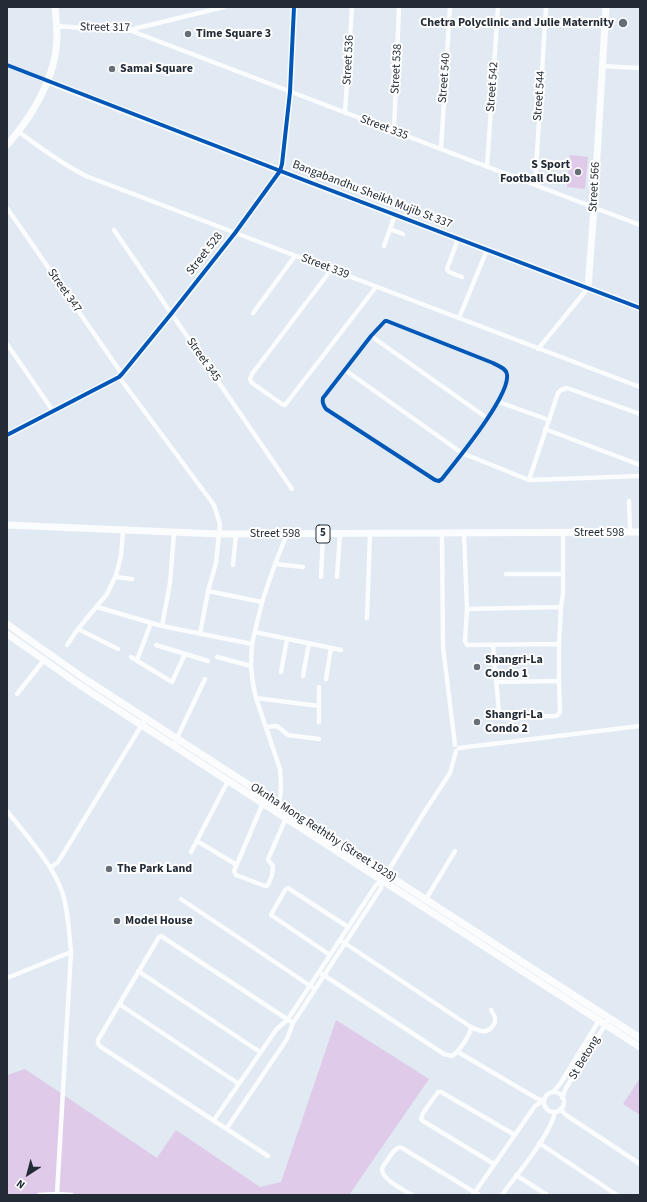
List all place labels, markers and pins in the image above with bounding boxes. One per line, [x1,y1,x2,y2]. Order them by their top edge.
place label: Chetra Polyclinic and Julie Maternity [420,16,614,30]
marker: Chetra Polyclinic and Julie Maternity [617,17,629,29]
place label: Time Square 3 [196,27,271,41]
marker: Time Square 3 [183,29,193,39]
place label: Samai Square [120,62,193,76]
marker: Samai Square [107,64,117,74]
place label: S Sport Football Club [500,158,570,186]
marker: S Sport Football Club [573,167,583,177]
place label: Shangri-La Condo 1 [485,653,543,681]
marker: Shangri-La Condo 1 [472,662,482,672]
place label: Shangri-La Condo 2 [485,708,543,736]
marker: Shangri-La Condo 2 [472,717,482,727]
place label: The Park Land [117,862,192,876]
marker: The Park Land [104,864,114,874]
place label: Model House [125,914,193,928]
marker: Model House [112,916,122,926]

